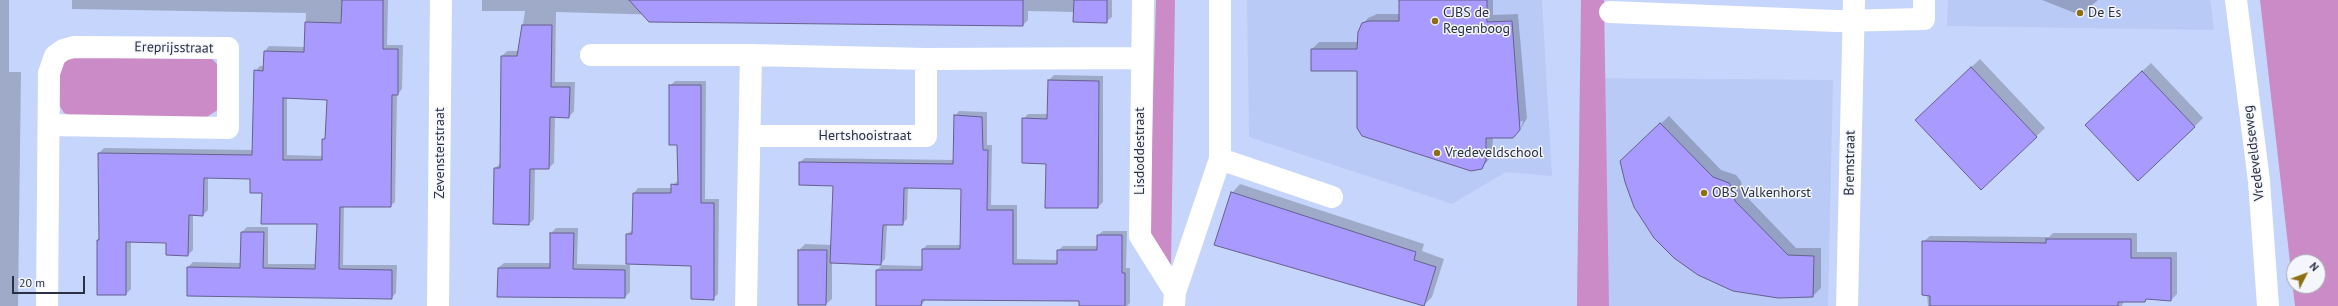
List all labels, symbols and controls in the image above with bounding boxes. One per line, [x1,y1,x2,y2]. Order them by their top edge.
place label: CJBS de Regenboog [1443,5,1510,38]
place label: De Es [2088,5,2121,21]
marker: De Es [2075,8,2085,18]
marker: CJBS de Regenboog [1430,16,1440,26]
street label: Ereprijsstraat [134,39,214,57]
street label: Vredeveldseweg [2240,104,2268,202]
street label: Zevensterstraat [432,107,448,199]
street label: Lisdoddestraat [1132,107,1148,195]
street label: Hertshooistraat [819,128,911,144]
street label: Bremstraat [1841,130,1859,196]
place label: Vredeveldschool [1445,145,1543,161]
marker: Vredeveldschool [1432,148,1442,158]
place label: OBS Valkenhorst [1712,185,1811,201]
marker: OBS Valkenhorst [1699,188,1709,198]
north arrow [2286,254,2326,294]
text: N [2307,259,2322,274]
scale bar [14,268,87,294]
text: 20 m [19,275,45,290]

